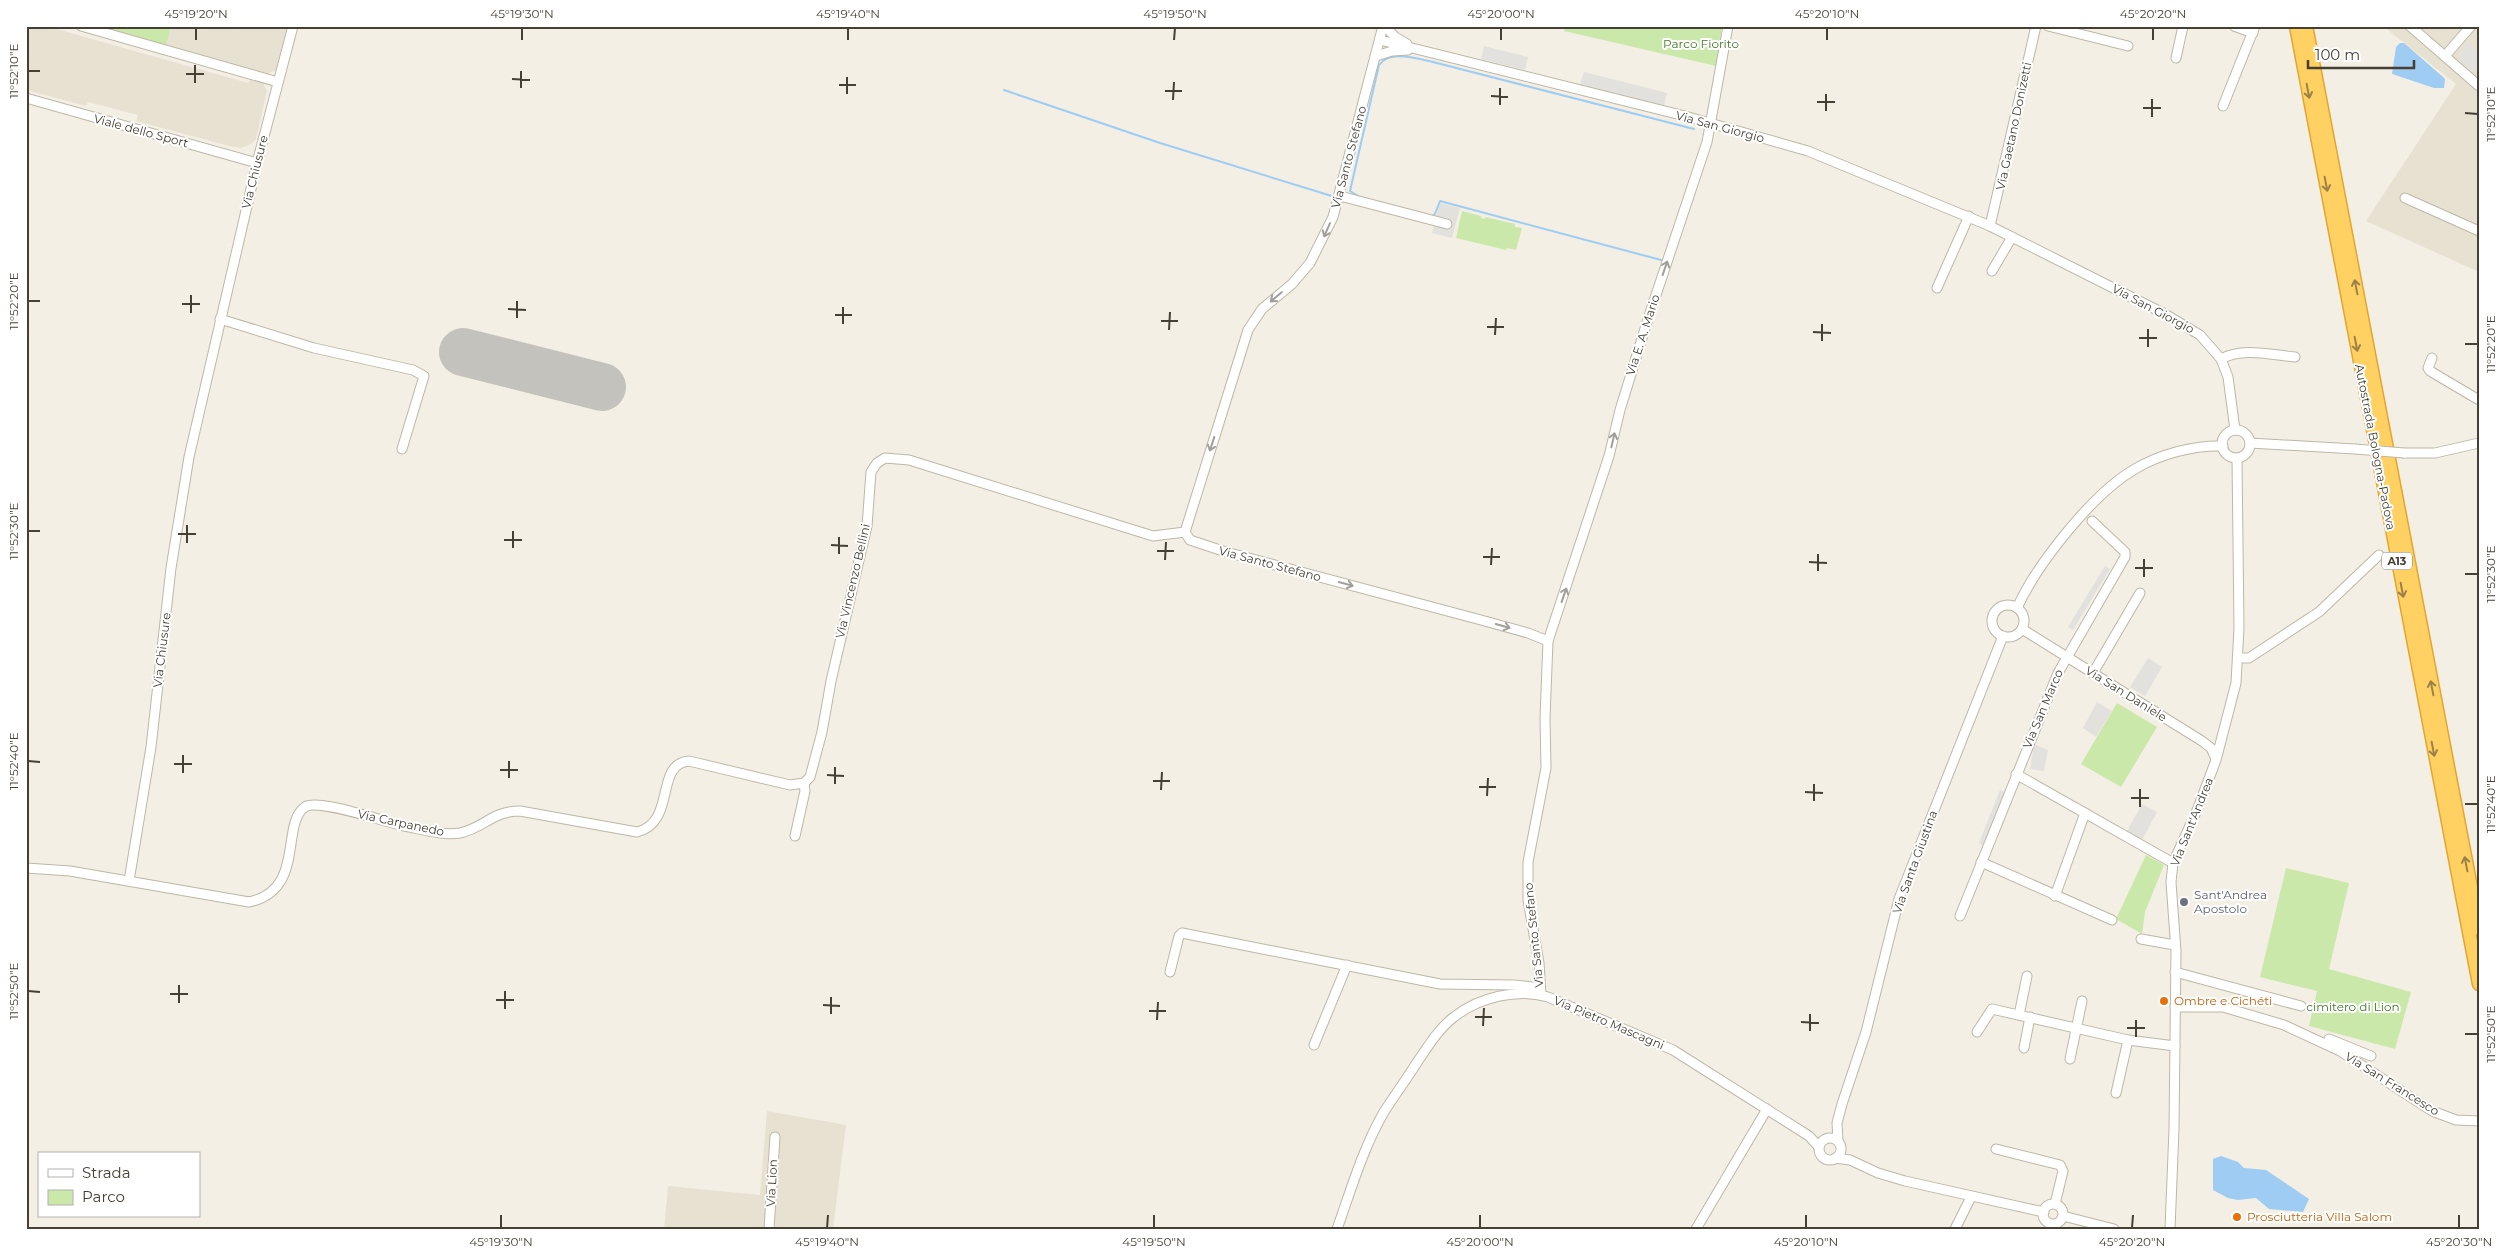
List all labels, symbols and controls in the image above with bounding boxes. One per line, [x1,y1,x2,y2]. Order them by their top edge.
text: 45°19'20"N [164,6,228,21]
text: 45°19'30"N [490,6,554,21]
text: 45°19'40"N [816,6,880,21]
text: 45°19'50"N [1143,6,1207,21]
text: 45°20'00"N [1467,6,1535,21]
text: 45°20'10"N [1795,6,1859,21]
text: 45°20'20"N [2120,6,2186,21]
park label: Parco Fiorito [1663,36,1739,51]
scale bar [2308,38,2414,70]
text: 11°52'10"E [6,43,21,99]
text: 100 m [2315,45,2360,64]
street label: Via Gaetano Donizetti [1993,60,2034,191]
one-way arrow [2304,83,2314,99]
text: 11°52'10"E [2483,86,2498,142]
street label: Via Santo Stefano [1328,104,1369,210]
street label: Via San Giorgio [1674,107,1766,146]
street label: Viale dello Sport [92,111,190,150]
street label: Via Chiusure [238,134,271,210]
one-way arrow [2322,176,2331,192]
one-way arrow [1322,222,1331,237]
one-way arrow [1661,261,1670,276]
text: 11°52'20"E [6,272,21,330]
one-way arrow [2350,280,2360,296]
street label: Via San Giorgio [2110,281,2197,337]
one-way arrow [1269,292,1282,303]
street label: Via E. A. Mario [1622,293,1663,377]
text: 11°52'20"E [2483,315,2498,373]
one-way arrow [2352,336,2361,352]
street label: Autostrada Bologna-Padova [2352,363,2399,531]
one-way arrow [1609,433,1618,449]
one-way arrow [1207,435,1216,451]
text: 11°52'30"E [6,502,21,560]
street label: Via Vincenzo Bellini [832,522,873,640]
street label: Via Santo Stefano [1217,543,1323,584]
text: 11°52'30"E [2483,545,2498,603]
road number: A13 [2382,552,2412,570]
one-way arrow [1338,580,1354,589]
one-way arrow [2398,581,2408,597]
one-way arrow [1559,587,1569,603]
street label: Via Chiusure [149,612,174,688]
one-way arrow [1495,621,1511,631]
street label: Via San Daniele [2083,662,2170,725]
street label: Via San Marco [2019,667,2066,751]
one-way arrow [2427,680,2436,696]
text: 11°52'40"E [6,732,21,790]
one-way arrow [2429,741,2439,757]
street label: Via Sant'Andrea [2167,775,2216,868]
text: 11°52'40"E [2483,775,2498,833]
street label: Via Carpanedo [356,806,446,839]
street label: Via Santa Giustina [1889,808,1940,915]
one-way arrow [2461,857,2471,873]
street label: Via Santo Stefano [1521,882,1546,988]
place label: Sant'Andrea Apostolo [2194,887,2267,916]
marker: Sant'Andrea Apostolo [2178,896,2190,908]
text: 11°52'50"E [6,962,21,1020]
street label: Via Pietro Mascagni [1552,992,1667,1053]
place label: Ombre e Cichéti [2174,993,2272,1008]
marker: Ombre e Cichéti [2158,995,2170,1007]
park label: cimitero di Lion [2306,999,2400,1014]
text: 11°52'50"E [2483,1005,2498,1063]
street label: Via San Francesco [2342,1049,2442,1119]
legend [38,1152,200,1218]
street label: Via Lion [763,1159,780,1207]
text: Strada [82,1163,131,1182]
text: Parco [82,1187,125,1206]
place label: Prosciutteria Villa Salom [2247,1209,2392,1224]
marker: Prosciutteria Villa Salom [2231,1211,2243,1223]
text: 45°19'30"N [469,1234,533,1249]
text: 45°19'40"N [795,1234,859,1249]
text: 45°19'50"N [1122,1234,1186,1249]
text: 45°20'00"N [1446,1234,1514,1249]
text: 45°20'10"N [1774,1234,1838,1249]
text: 45°20'20"N [2099,1234,2165,1249]
text: 45°20'30"N [2426,1234,2492,1249]

